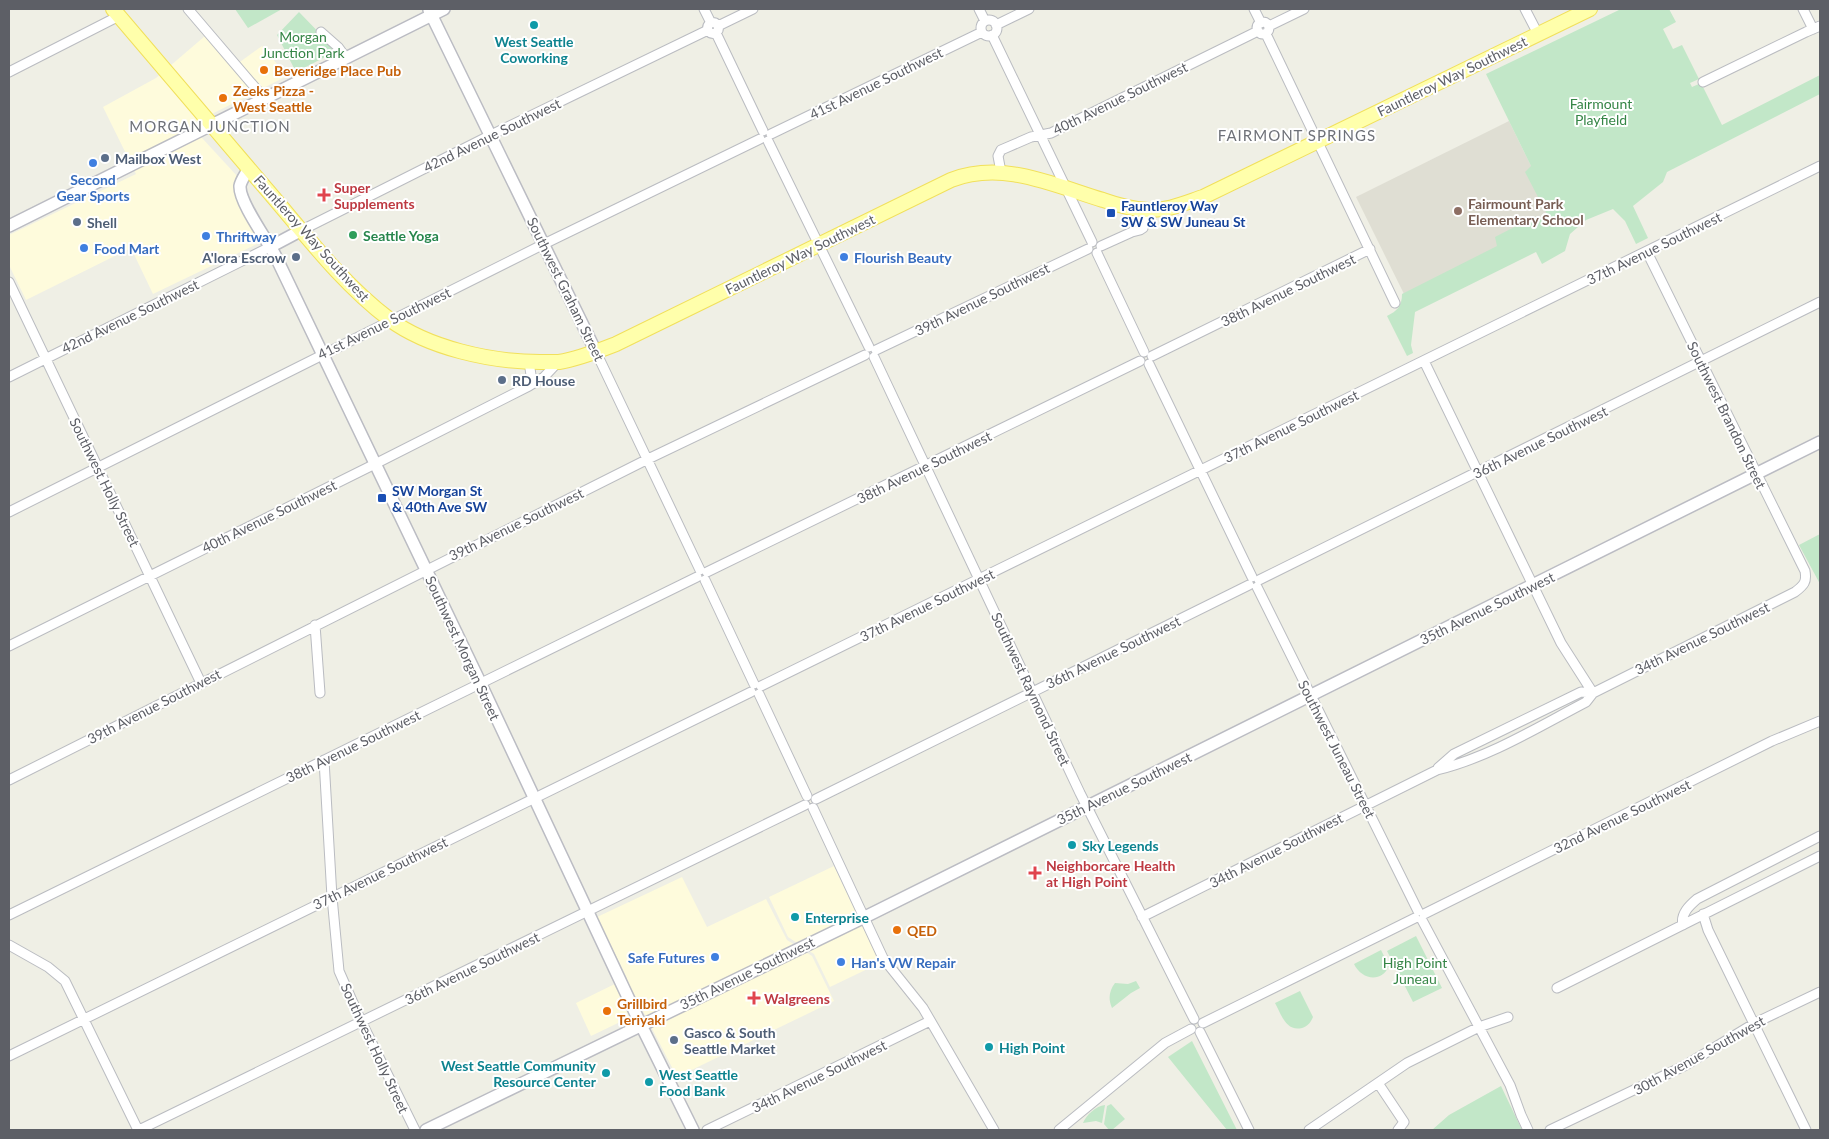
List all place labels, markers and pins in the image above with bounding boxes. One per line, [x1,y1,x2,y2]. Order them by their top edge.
marker: West Seattle Coworking [528,19,540,31]
place label: West Seattle Coworking [494,33,574,66]
place label: Beveridge Place Pub [274,62,401,79]
marker: Beveridge Place Pub [258,64,270,76]
place label: Zeeks Pizza - West Seattle [233,82,314,115]
marker: Zeeks Pizza - West Seattle [217,92,229,104]
place label: Mailbox West [115,150,202,167]
marker: Mailbox West [99,152,111,164]
marker: Second Gear Sports [87,157,99,169]
place label: Second Gear Sports [56,171,130,204]
place label: Super Supplements [334,179,415,212]
marker: Super Supplements [318,189,330,201]
place label: Fairmount Park Elementary School [1468,195,1584,228]
place label: Fauntleroy Way SW & SW Juneau St [1121,197,1246,230]
marker: Fairmount Park Elementary School [1452,205,1464,217]
marker: Fauntleroy Way SW & SW Juneau St [1105,207,1117,219]
place label: Shell [87,214,117,231]
marker: Shell [71,216,83,228]
place label: Seattle Yoga [363,227,439,244]
place label: Thriftway [216,228,277,245]
marker: Seattle Yoga [347,229,359,241]
marker: Thriftway [200,230,212,242]
place label: Food Mart [94,240,160,257]
marker: Food Mart [78,242,90,254]
place label: A'lora Escrow [201,249,287,266]
place label: Flourish Beauty [854,249,952,266]
marker: A'lora Escrow [290,251,302,263]
marker: Flourish Beauty [838,251,850,263]
place label: RD House [512,372,576,389]
marker: RD House [496,374,508,386]
place label: SW Morgan St & 40th Ave SW [392,482,488,515]
marker: SW Morgan St & 40th Ave SW [376,492,388,504]
place label: Sky Legends [1082,837,1159,854]
marker: Sky Legends [1066,839,1078,851]
place label: Neighborcare Health at High Point [1046,857,1175,890]
marker: Neighborcare Health at High Point [1028,866,1042,880]
place label: Enterprise [805,909,869,926]
marker: Enterprise [789,911,801,923]
place label: QED [907,922,937,939]
marker: QED [891,924,903,936]
place label: Safe Futures [628,949,705,966]
marker: Safe Futures [709,951,721,963]
place label: Han's VW Repair [851,954,957,971]
marker: Han's VW Repair [835,956,847,968]
place label: Walgreens [764,990,830,1007]
marker: Walgreens [748,992,760,1004]
place label: Grillbird Teriyaki [617,995,667,1028]
marker: Grillbird Teriyaki [601,1005,613,1017]
place label: Gasco & South Seattle Market [684,1024,776,1057]
marker: Gasco & South Seattle Market [668,1034,680,1046]
place label: High Point [999,1039,1066,1056]
marker: High Point [983,1041,995,1053]
place label: West Seattle Community Resource Center [441,1057,597,1090]
place label: West Seattle Food Bank [659,1066,739,1099]
marker: West Seattle Community Resource Center [600,1067,612,1079]
marker: West Seattle Food Bank [643,1076,655,1088]

